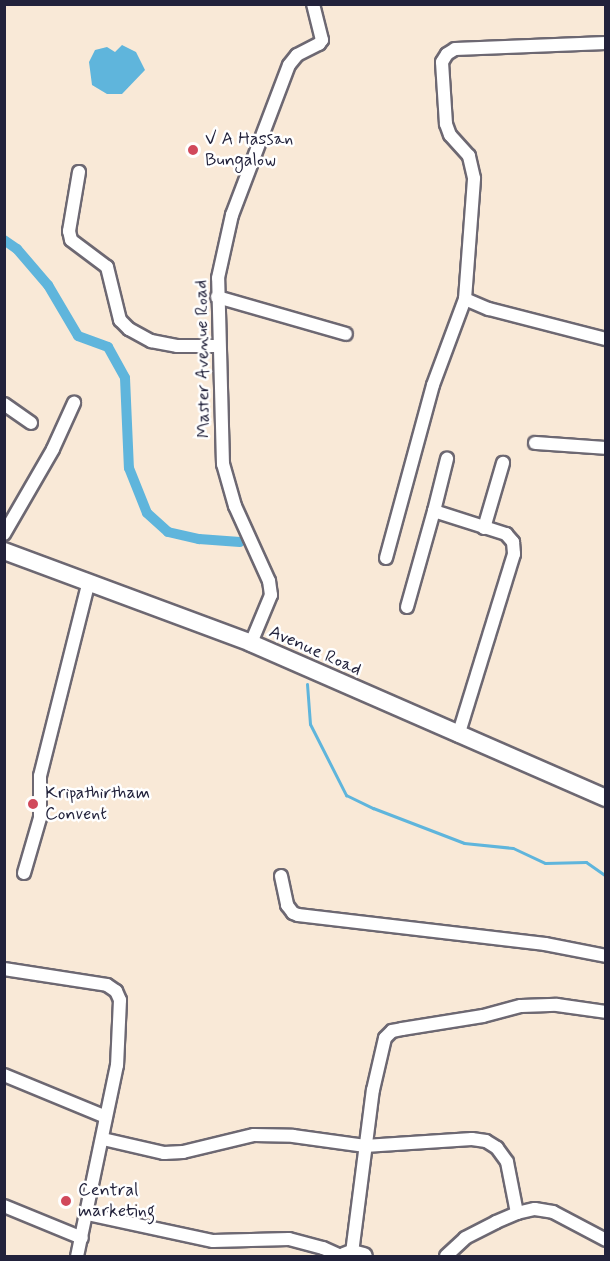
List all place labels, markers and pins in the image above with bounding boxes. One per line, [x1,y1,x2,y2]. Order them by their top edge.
place label: V A Hassan Bungalow [205,129,292,172]
marker: V A Hassan Bungalow [186,143,200,157]
place label: Kripathirtham Convent [45,783,150,826]
marker: Kripathirtham Convent [26,797,40,811]
place label: Central marketing [78,1180,155,1222]
marker: Central marketing [59,1194,73,1208]

